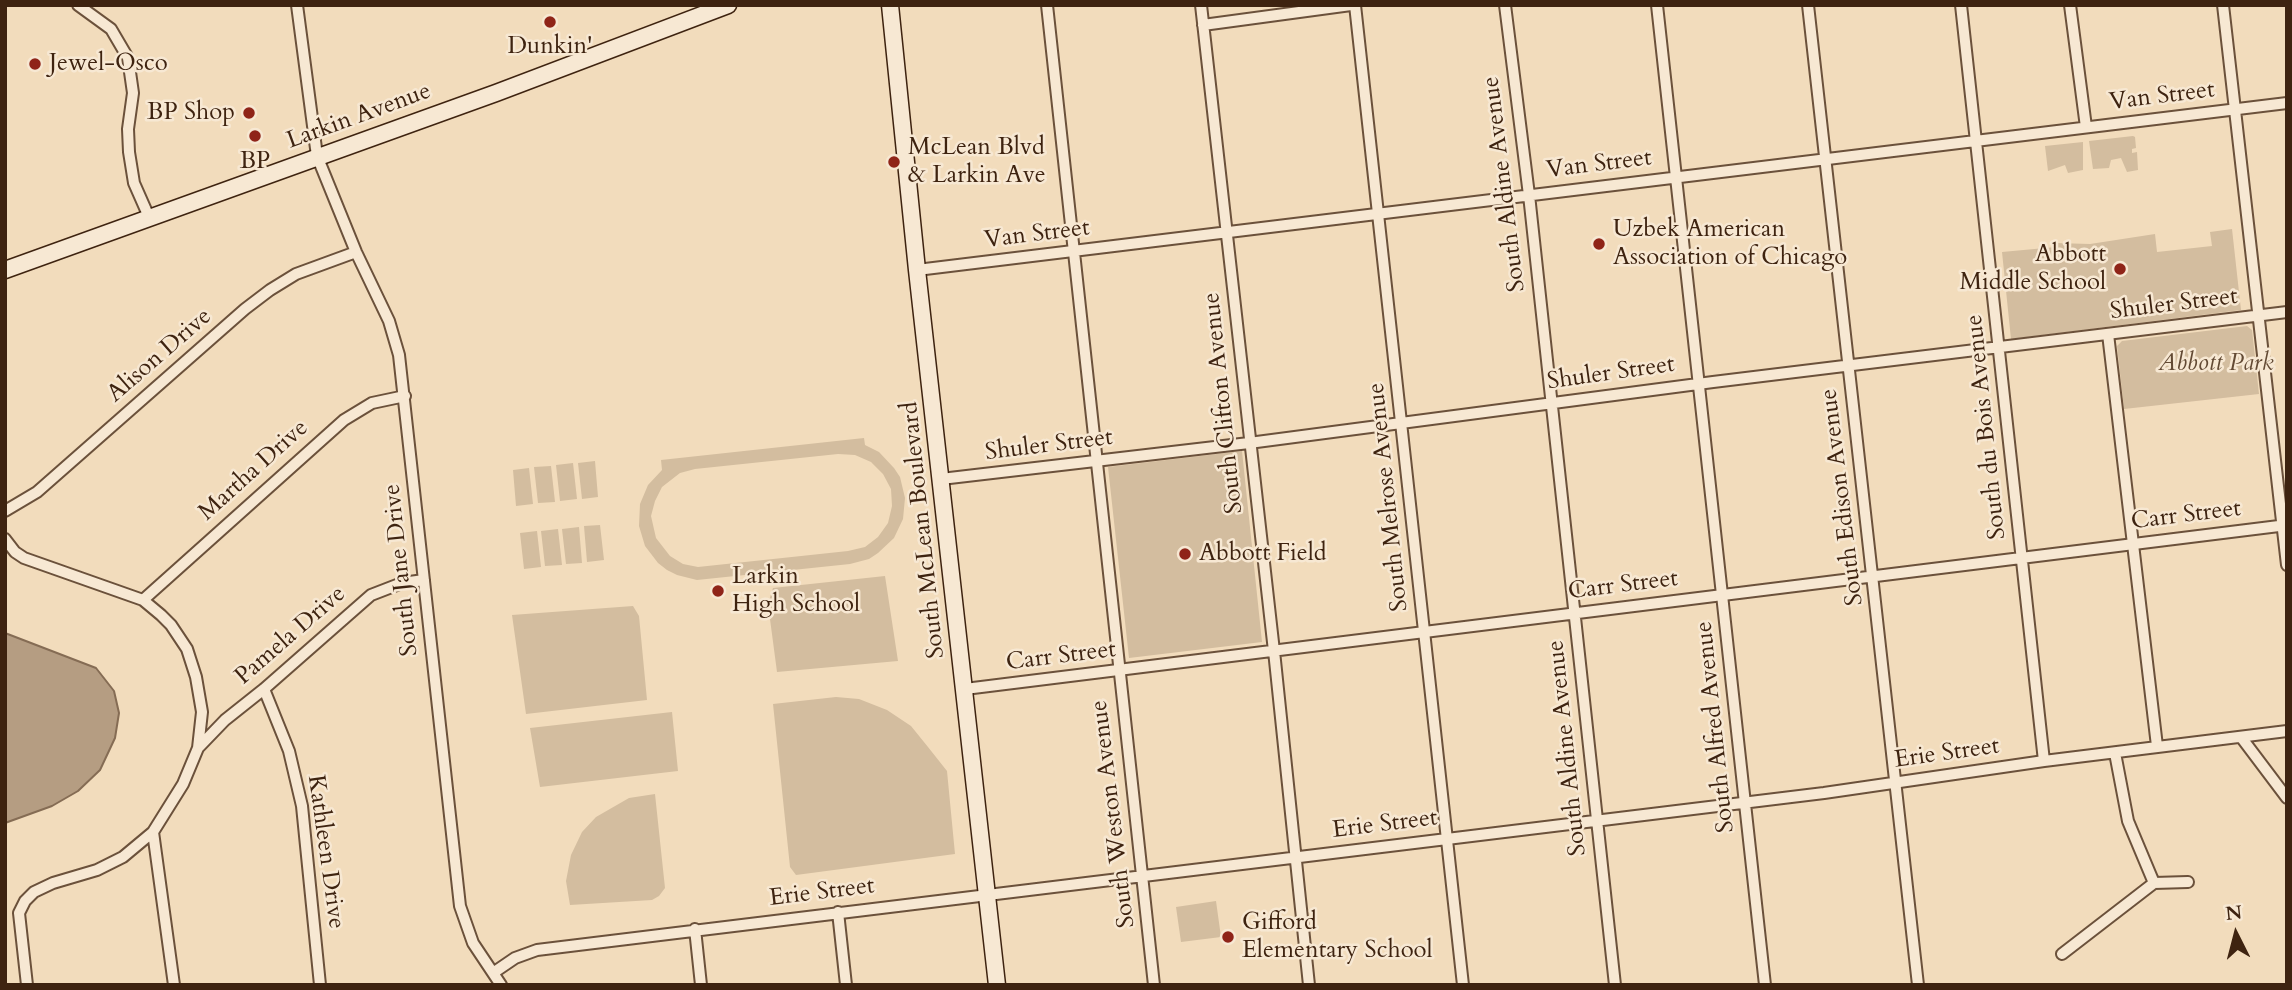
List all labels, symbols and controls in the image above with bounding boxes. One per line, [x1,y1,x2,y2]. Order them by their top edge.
marker: Dunkin' [542,14,558,30]
place label: Dunkin' [508,33,592,61]
place label: Jewel-Osco [49,50,168,78]
marker: Jewel-Osco [27,56,43,72]
street label: South Aldine Avenue [1477,75,1533,293]
street label: Van Street [2108,76,2216,118]
street label: Larkin Avenue [283,78,435,156]
place label: BP Shop [147,99,235,127]
marker: BP Shop [241,105,257,121]
marker: BP [247,128,263,144]
place label: McLean Blvd & Larkin Ave [908,134,1046,190]
street label: Van Street [1545,144,1653,186]
place label: BP [240,148,270,176]
marker: McLean Blvd & Larkin Ave [886,154,902,170]
street label: Van Street [983,214,1091,256]
place label: Uzbek American Association of Chicago [1613,216,1847,272]
marker: Uzbek American Association of Chicago [1591,236,1607,252]
place label: Abbott Middle School [1959,241,2106,297]
marker: Abbott Middle School [2112,261,2128,277]
street label: Shuler Street [2109,283,2239,327]
street label: South Clifton Avenue [1198,291,1250,515]
street label: Alison Drive [102,303,218,409]
street label: South du Bois Avenue [1961,313,2013,541]
park label: Abbott Park [2158,350,2274,378]
street label: Shuler Street [1545,351,1677,397]
street label: South Melrose Avenue [1363,381,1415,613]
street label: South Edison Avenue [1815,387,1871,607]
street label: South McLean Boulevard [896,400,952,660]
street label: Martha Drive [193,414,315,528]
street label: Shuler Street [984,424,1114,468]
street label: South Jane Drive [379,483,425,657]
street label: Carr Street [2129,495,2243,537]
place label: Abbott Field [1199,540,1327,568]
marker: Abbott Field [1177,546,1193,562]
place label: Larkin High School [732,563,860,619]
street label: Carr Street [1566,565,1680,607]
street label: Pamela Drive [230,580,352,692]
marker: Larkin High School [710,583,726,599]
street label: South Alfred Avenue [1691,620,1741,834]
street label: Carr Street [1004,636,1118,678]
street label: South Aldine Avenue [1542,639,1594,857]
street label: South Weston Avenue [1086,698,1142,930]
street label: Erie Street [1893,732,2001,776]
street label: Kathleen Drive [300,773,350,931]
street label: Erie Street [1331,804,1439,846]
street label: Erie Street [768,872,876,914]
north arrow [2201,899,2271,969]
text: N [2224,899,2243,927]
place label: Gifford Elementary School [1242,909,1433,965]
marker: Gifford Elementary School [1220,929,1236,945]

